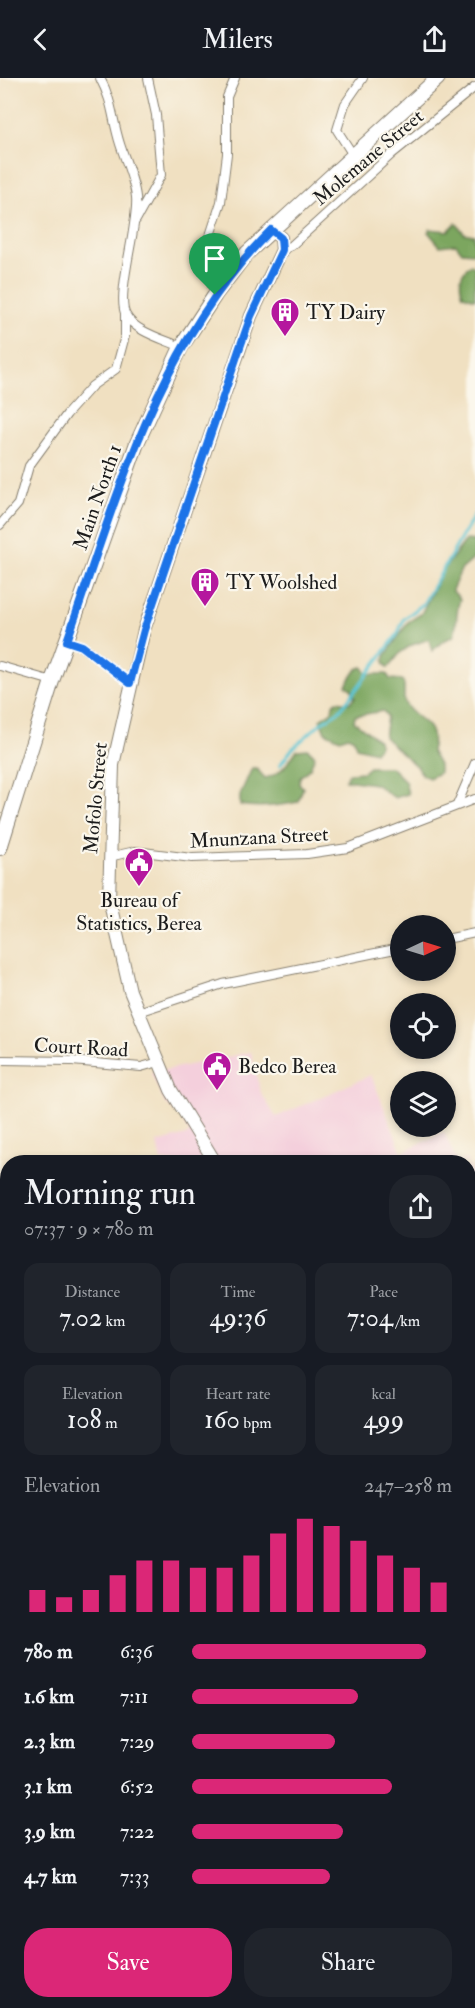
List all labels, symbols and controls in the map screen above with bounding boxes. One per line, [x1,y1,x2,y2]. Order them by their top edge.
icon: back [24,23,57,56]
text: Milers [202,23,273,56]
icon: share [418,23,451,56]
street label: Molemane Street [308,104,429,211]
pin [189,233,240,295]
icon: arrive [198,242,231,275]
building icon: TY Dairy [269,296,301,338]
place label: TY Dairy [306,300,386,325]
street label: Main North 1 [68,441,127,553]
building icon: TY Woolshed [189,566,221,608]
place label: TY Woolshed [226,570,338,595]
street label: Mofolo Street [78,741,113,855]
street label: Mnunzana Street [189,821,330,854]
public building icon: Bureau of Statistics, Berea [123,846,155,888]
place label: Bureau of Statistics, Berea [76,888,203,936]
north arrow [390,915,456,981]
map controls [390,915,456,1137]
button: locate [390,993,456,1059]
street label: Court Road [33,1033,129,1062]
public building icon: Bedco Berea [201,1050,233,1092]
place label: Bedco Berea [238,1054,337,1079]
button: layers [390,1071,456,1137]
text: Morning run [24,1173,196,1214]
button: share [389,1175,452,1238]
text: 07:37 · 9 × 780 m [24,1216,154,1241]
text: Distance [64,1282,120,1302]
text: Time [221,1282,255,1302]
text: Pace [369,1282,398,1302]
text: 7.02 [59,1302,102,1334]
text: 49:36 [210,1302,266,1334]
text: 7:04 [347,1302,393,1334]
text: km [102,1311,125,1331]
text: /km [393,1311,420,1331]
text: Elevation [62,1384,123,1404]
text: Heart rate [205,1384,271,1404]
text: kcal [371,1384,396,1404]
text: 108 [67,1404,102,1436]
text: 160 [204,1404,240,1436]
text: 499 [363,1404,404,1436]
text: m [102,1413,118,1433]
text: bpm [240,1413,272,1433]
text: Elevation [24,1473,100,1498]
text: 247–258 m [364,1473,452,1498]
text: 780 m [24,1639,73,1664]
text: 6:36 [120,1639,153,1664]
text: 1.6 km [24,1684,74,1709]
text: 7:11 [120,1684,148,1709]
text: 2.3 km [24,1729,75,1754]
text: 7:29 [120,1729,155,1754]
text: 3.1 km [24,1774,72,1799]
text: 6:52 [120,1774,154,1799]
text: 3.9 km [24,1819,75,1844]
text: 7:22 [120,1819,154,1844]
text: 4.7 km [24,1864,77,1889]
text: 7:33 [120,1864,149,1889]
button: Save [24,1928,232,1997]
button: Share [244,1928,452,1997]

